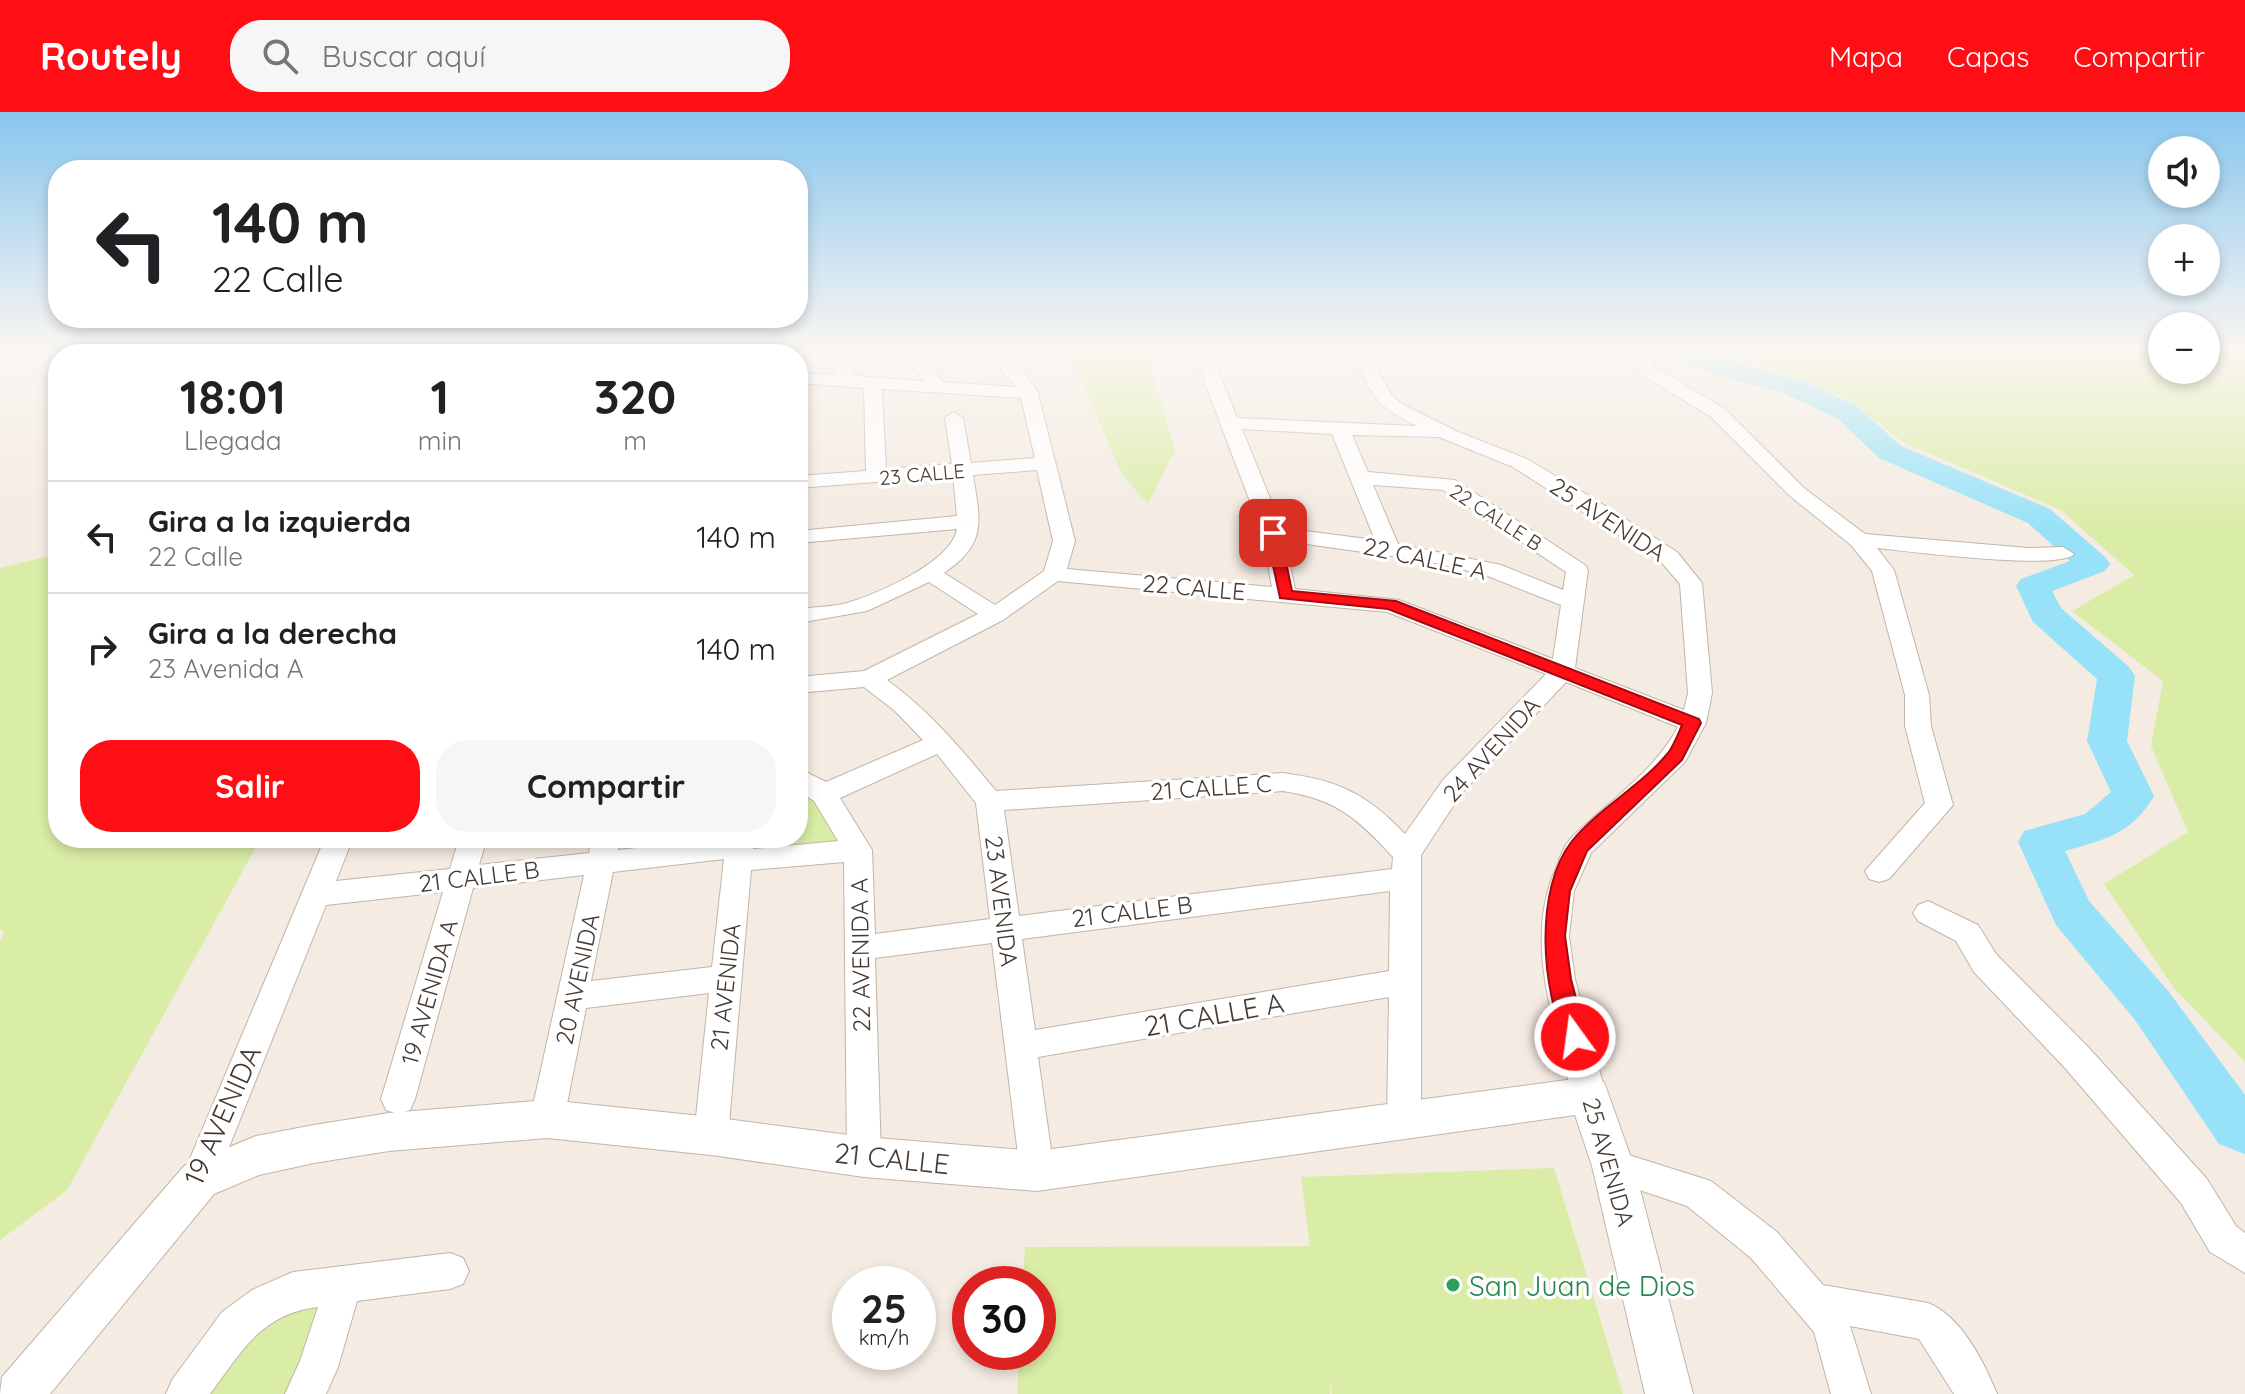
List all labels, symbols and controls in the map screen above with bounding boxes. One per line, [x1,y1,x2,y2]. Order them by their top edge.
search box [230,20,790,92]
text: Routely [40,32,182,80]
icon: search [258,34,302,78]
text: Buscar aquí [322,37,486,75]
text: Mapa [1829,39,1903,74]
text: Capas [1947,39,2029,74]
text: Compartir [2073,39,2205,74]
map controls [2148,136,2220,384]
button: sound [2148,136,2220,208]
text: 140 m [212,187,368,257]
icon: left [80,192,184,296]
button: + [2148,224,2220,296]
text: 22 Calle [212,256,344,301]
button: − [2148,312,2220,384]
text: 18:01 [180,366,286,426]
text: 1 [430,366,449,426]
text: 320 [594,366,676,426]
text: Llegada [184,424,282,457]
text: min [418,424,462,457]
text: m [623,424,647,457]
street label: 23 CALLE [878,458,966,490]
street label: 25 AVENIDA [1544,470,1672,568]
street label: 22 CALLE B [1445,478,1547,556]
pin [1239,499,1307,567]
text: Gira a la izquierda [148,502,411,540]
icon: arrive [1251,511,1295,555]
icon: left [80,515,124,559]
text: 140 m [696,518,776,556]
street label: 22 CALLE A [1360,530,1490,586]
text: 22 Calle [148,540,243,573]
street label: 22 CALLE [1141,568,1247,606]
text: Gira a la derecha [148,614,397,652]
icon: right [80,627,124,671]
text: 140 m [696,630,776,668]
text: 23 Avenida A [148,652,304,685]
street label: 24 AVENIDA [1436,690,1546,808]
button: Salir [80,740,420,832]
button: Compartir [436,740,776,832]
street label: 21 CALLE C [1149,768,1273,806]
street label: 23 AVENIDA [979,834,1025,968]
street label: 21 CALLE B [417,854,541,898]
street label: 22 AVENIDA A [844,878,876,1032]
street label: 21 CALLE B [1070,889,1194,933]
street label: 20 AVENIDA [548,911,606,1047]
street label: 19 AVENIDA A [394,916,464,1068]
street label: 21 AVENIDA [703,922,747,1052]
street label: 21 CALLE A [1141,984,1287,1044]
position arrow [1533,995,1617,1079]
street label: 19 AVENIDA [176,1040,268,1190]
street label: 25 AVENIDA [1576,1094,1642,1230]
street label: 21 CALLE [833,1135,951,1181]
speed limit sign: 30 [952,1266,1056,1370]
place label: San Juan de Dios [1469,1268,1695,1303]
marker: San Juan de Dios [1444,1276,1462,1294]
text: 25 [861,1283,907,1333]
text: km/h [859,1325,909,1350]

